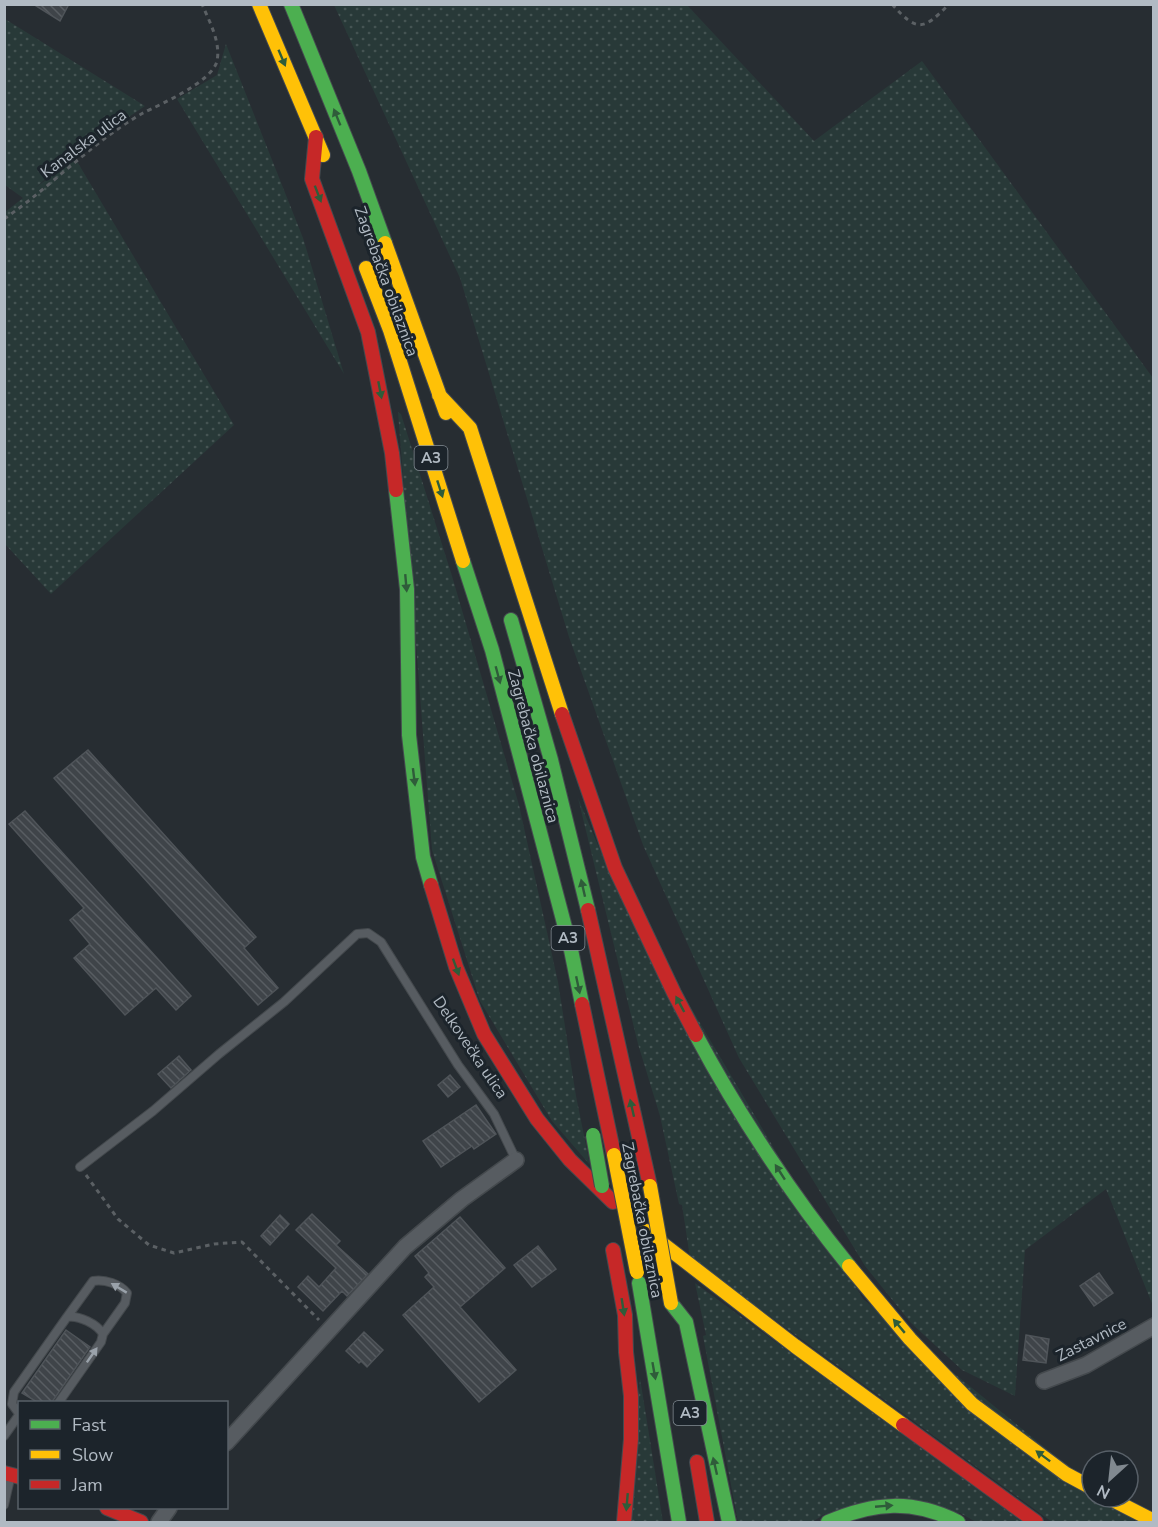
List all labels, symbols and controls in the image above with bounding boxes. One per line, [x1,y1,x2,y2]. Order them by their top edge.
one-way arrow [277,50,287,68]
street label: Kanalska ulica [36,104,131,183]
one-way arrow [332,107,342,125]
one-way arrow [314,185,323,203]
street label: Zagrebačka obilaznica [349,203,423,359]
one-way arrow [376,380,385,399]
road number: A3 [414,446,448,470]
one-way arrow [436,480,445,498]
one-way arrow [401,573,411,592]
one-way arrow [494,666,504,684]
street label: Zagrebačka obilaznica [502,667,564,825]
one-way arrow [409,768,418,787]
one-way arrow [577,879,587,897]
road number: A3 [552,926,584,950]
one-way arrow [452,958,462,976]
one-way arrow [574,976,583,995]
street label: Delkovečka ulica [428,992,513,1103]
one-way arrow [675,996,685,1013]
one-way arrow [627,1099,637,1118]
street label: Zagrebačka obilaznica [616,1140,668,1300]
one-way arrow [775,1164,786,1180]
one-way arrow [110,1283,127,1293]
one-way arrow [619,1298,628,1317]
street label: Zastavnice [1053,1313,1130,1367]
one-way arrow [893,1318,906,1334]
one-way arrow [86,1347,98,1363]
one-way arrow [650,1361,659,1380]
legend [18,1401,228,1509]
road number: A3 [674,1401,706,1425]
text: Fast [72,1413,107,1437]
text: Slow [72,1443,113,1467]
north arrow [1080,1449,1140,1509]
one-way arrow [1036,1451,1051,1463]
one-way arrow [710,1456,720,1475]
text: Jam [71,1473,103,1497]
text: N [1093,1479,1114,1504]
one-way arrow [622,1492,632,1511]
one-way arrow [874,1501,893,1511]

